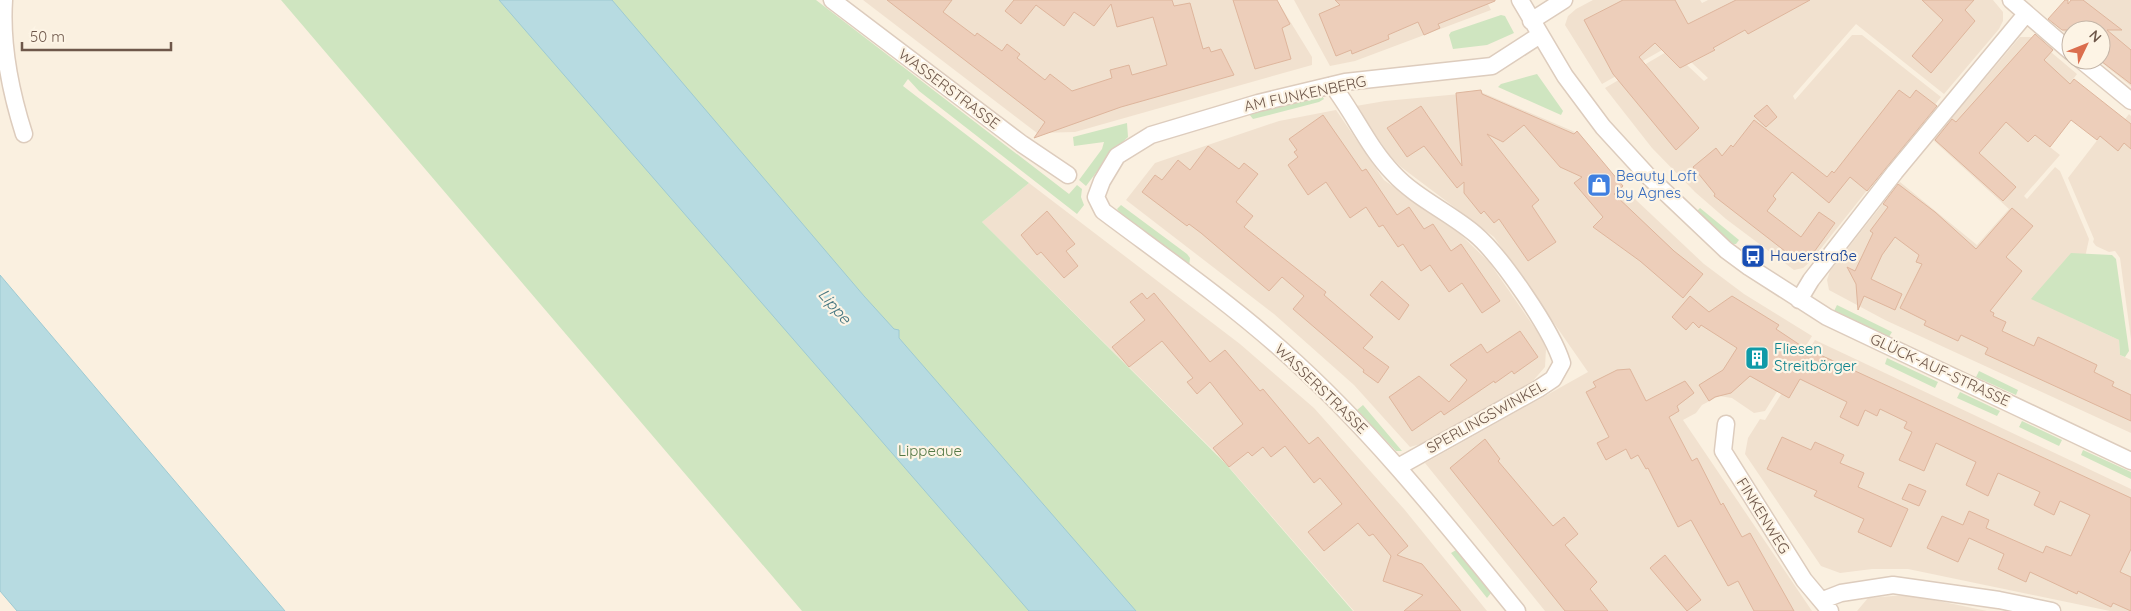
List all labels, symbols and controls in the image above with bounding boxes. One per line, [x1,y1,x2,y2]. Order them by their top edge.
scale bar [22,20,171,52]
north arrow [2061,20,2111,70]
text: N [2085,26,2106,46]
text: 50 m [30,27,65,46]
street label: WASSERSTRASSE [895,44,1004,133]
street label: AM FUNKENBERG [1242,71,1368,116]
place label: Beauty Loft by Agnes [1616,166,1697,202]
shop icon: Beauty Loft by Agnes [1586,172,1612,198]
bus stop icon: Hauerstraße [1740,243,1766,269]
place label: Hauerstraße [1770,246,1857,265]
water label: Lippe [814,284,856,329]
street label: GLÜCK-AUF-STRASSE [1867,329,2013,410]
street label: WASSERSTRASSE [1271,339,1372,438]
place label: Fliesen Streitbörger [1774,339,1857,375]
building icon: Fliesen Streitbörger [1744,345,1770,371]
street label: SPERLINGSWINKEL [1423,376,1549,457]
park label: Lippeaue [898,441,962,460]
street label: FINKENWEG [1733,474,1794,557]

